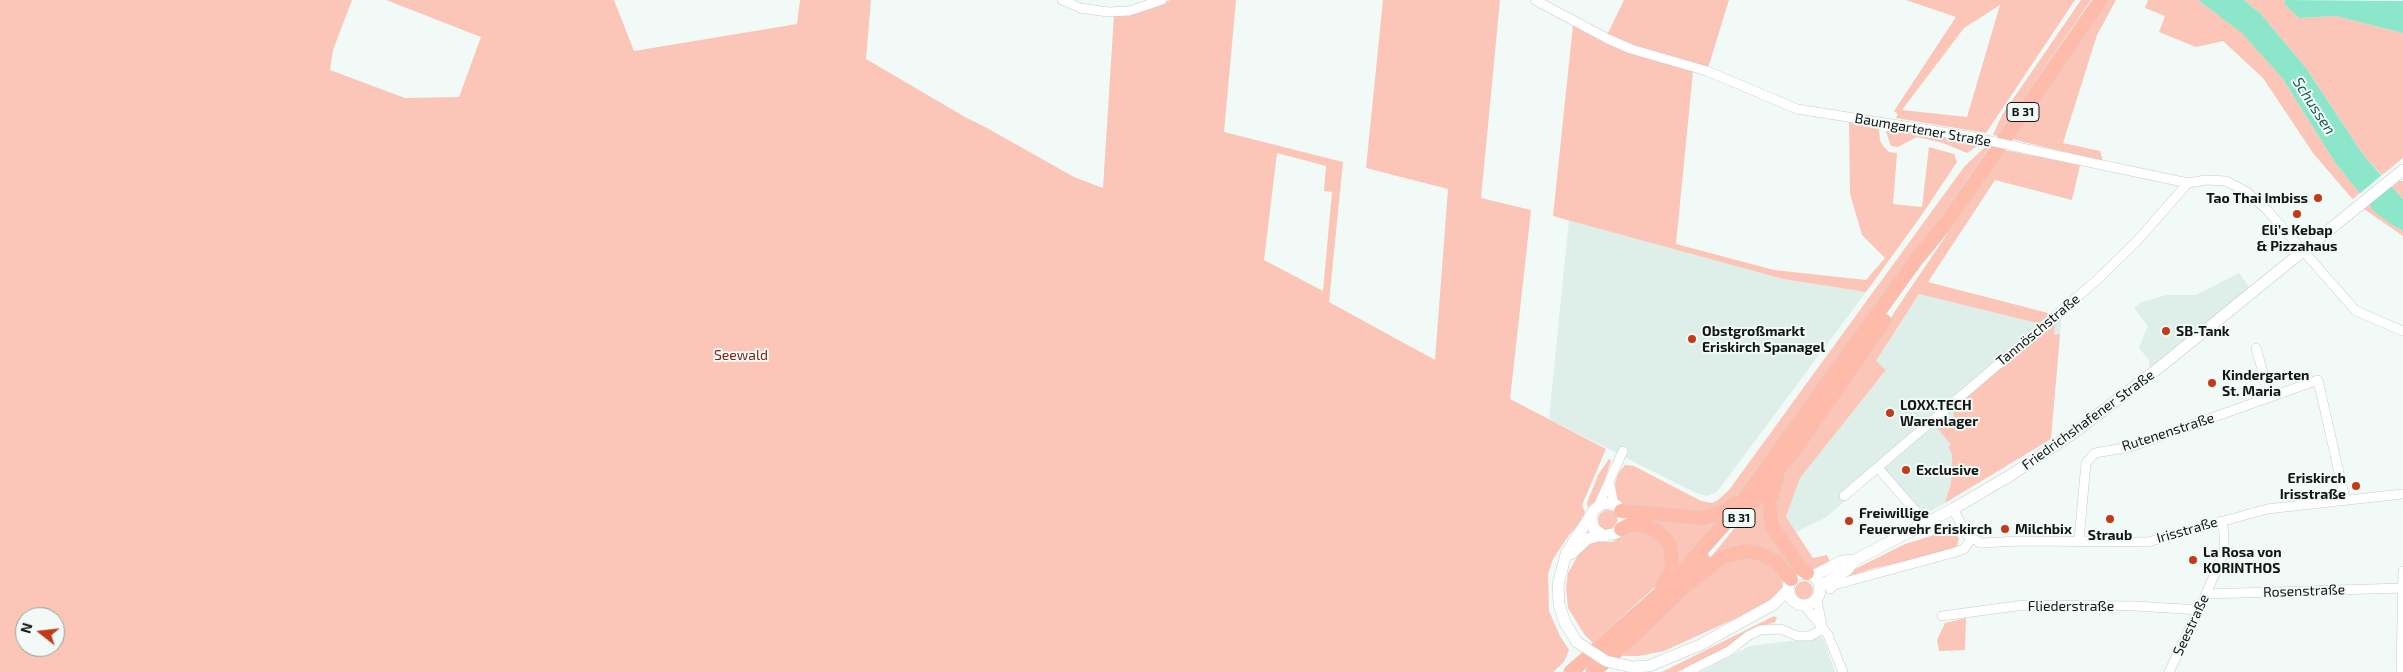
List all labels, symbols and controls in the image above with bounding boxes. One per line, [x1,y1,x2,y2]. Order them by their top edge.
water label: Schussen [2289,74,2339,138]
road number: B 31 [2007,102,2039,121]
street label: Baumgartener Straße [1853,110,1993,150]
place label: Tao Thai Imbiss [2206,190,2308,206]
marker: Tao Thai Imbiss [2312,192,2324,204]
marker: Eli’s Kebap & Pizzahaus [2291,208,2303,220]
place label: Eli’s Kebap & Pizzahaus [2256,222,2338,254]
street label: Tannöschstraße [1993,290,2083,370]
place label: Obstgroßmarkt Eriskirch Spanagel [1702,323,1825,356]
place label: SB-Tank [2176,323,2230,339]
marker: SB-Tank [2160,325,2172,337]
marker: Obstgroßmarkt Eriskirch Spanagel [1686,333,1698,345]
park label: Seewald [714,347,768,363]
street label: Friedrichshafener Straße [2019,366,2157,474]
place label: Kindergarten St. Maria [2222,367,2309,400]
marker: Kindergarten St. Maria [2206,377,2218,389]
place label: LOXX.TECH Warenlager [1900,397,1978,430]
marker: LOXX.TECH Warenlager [1884,407,1896,419]
street label: Rutenenstraße [2120,409,2216,455]
place label: Exclusive [1916,462,1979,478]
marker: Exclusive [1900,464,1912,476]
place label: Eriskirch Irisstraße [2280,470,2346,502]
marker: Eriskirch Irisstraße [2350,480,2362,492]
place label: Freiwillige Feuerwehr Eriskirch [1859,505,1992,538]
road number: B 31 [1723,508,1755,528]
marker: Straub [2104,513,2116,525]
street label: Irisstraße [2155,513,2219,547]
marker: Freiwillige Feuerwehr Eriskirch [1843,515,1855,527]
place label: Milchbix [2015,521,2072,537]
marker: Milchbix [1999,523,2011,535]
place label: Straub [2088,527,2132,543]
place label: La Rosa von KORINTHOS [2203,544,2282,576]
marker: La Rosa von KORINTHOS [2187,554,2199,566]
street label: Rosenstraße [2263,581,2345,601]
street label: Seestraße [2170,592,2212,658]
street label: Fliederstraße [2028,598,2114,614]
north arrow [15,607,65,657]
text: N [16,621,36,635]

